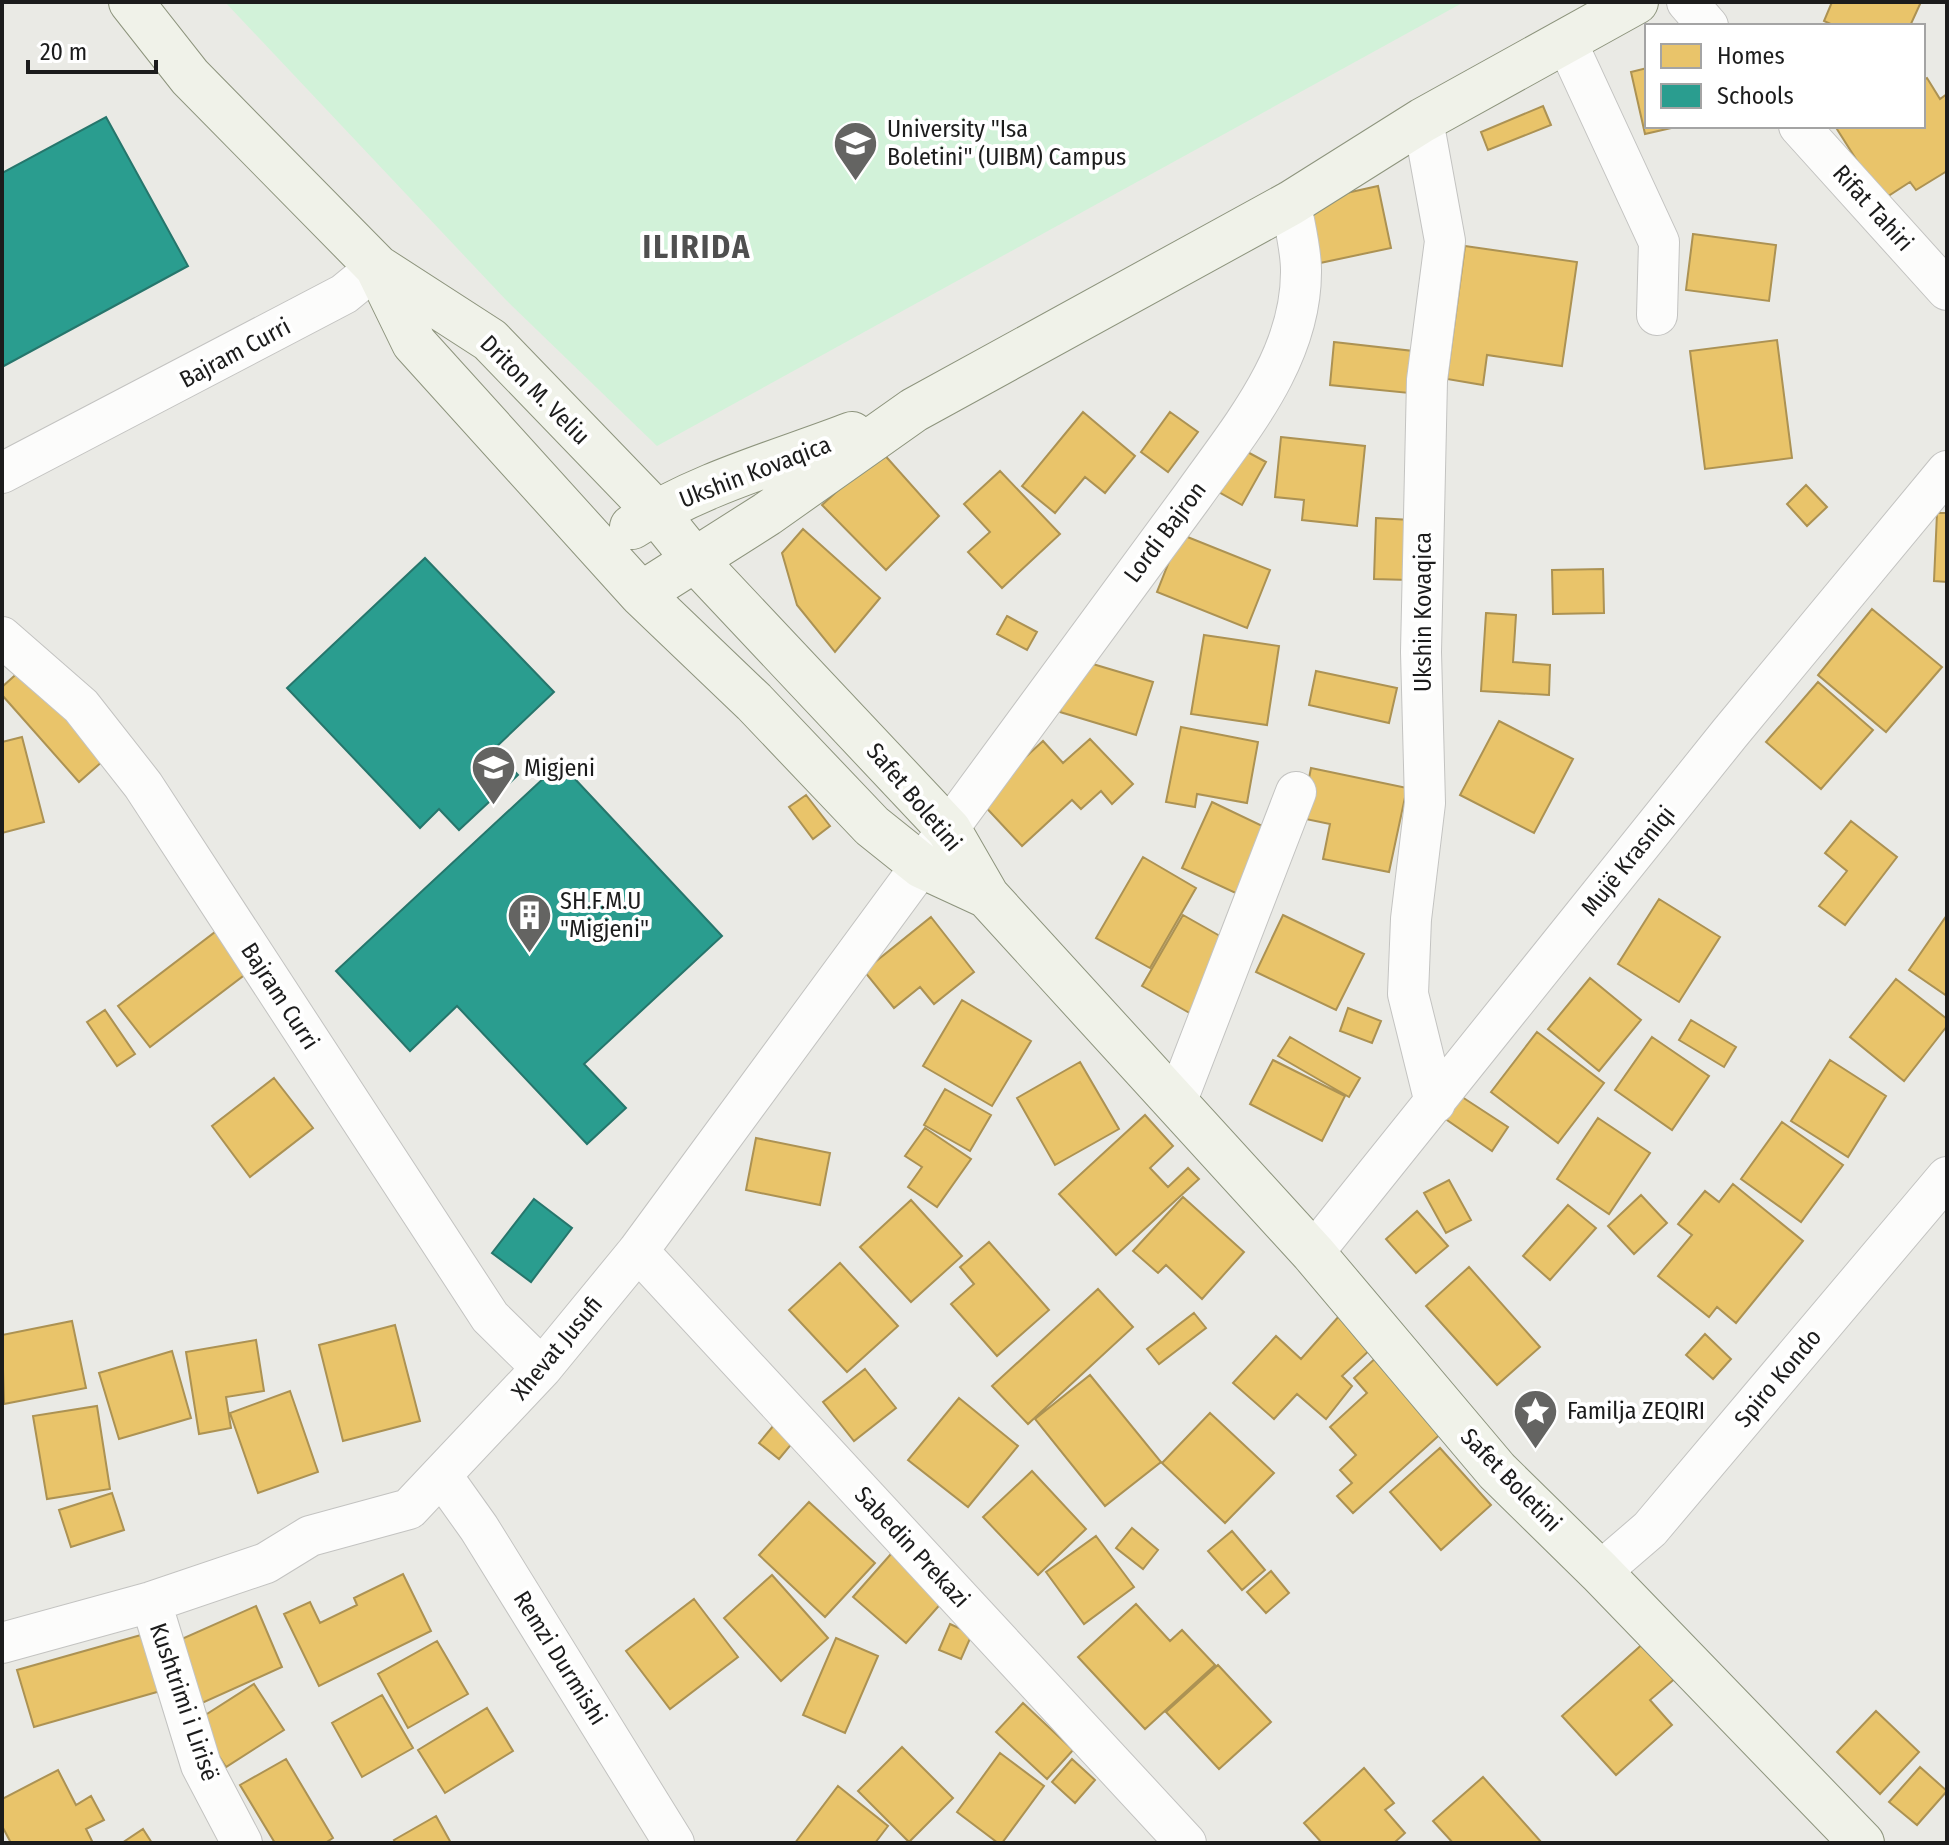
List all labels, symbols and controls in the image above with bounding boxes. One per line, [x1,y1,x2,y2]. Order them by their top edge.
scale bar [28,24,156,74]
legend [1645,24,1925,128]
text: 20 m [40,38,87,66]
text: Homes [1717,42,1785,70]
text: Schools [1717,82,1794,110]
place label: University "Isa Boletini" (UIBM) Campus [887,115,1126,171]
school or university icon: University "Isa Boletini" (UIBM) Campus [832,119,880,182]
street label: Rifat Tahiri [1827,159,1919,257]
district label: ILIRIDA [643,228,751,266]
street label: Bajram Curri [175,312,295,394]
street label: Driton M. Veliu [475,330,595,450]
street label: Ukshin Kovaqica [675,430,835,514]
street label: Lordi Bajron [1118,476,1212,588]
street label: Ukshin Kovaqica [1409,532,1437,692]
street label: Safet Boletini [861,737,967,857]
school or university icon: Migjeni [469,744,517,807]
place label: Migjeni [524,754,595,782]
street label: Mujë Krasniqi [1575,801,1681,921]
place label: SH.F.M.U "Migjeni" [560,887,649,943]
building icon: SH.F.M.U "Migjeni" [505,891,553,954]
street label: Bajram Curri [235,937,325,1055]
street label: Xhevat Jusufi [506,1291,608,1405]
street label: Spiro Kondo [1729,1323,1827,1433]
place icon: Familja ZEQIRI [1512,1387,1560,1450]
place label: Familja ZEQIRI [1567,1397,1705,1425]
street label: Safet Boletini [1455,1423,1567,1537]
street label: Sabedin Prekazi [849,1481,975,1613]
street label: Remzi Durmishi [508,1586,612,1730]
street label: Kushtrimi i Lirisë [144,1619,224,1785]

